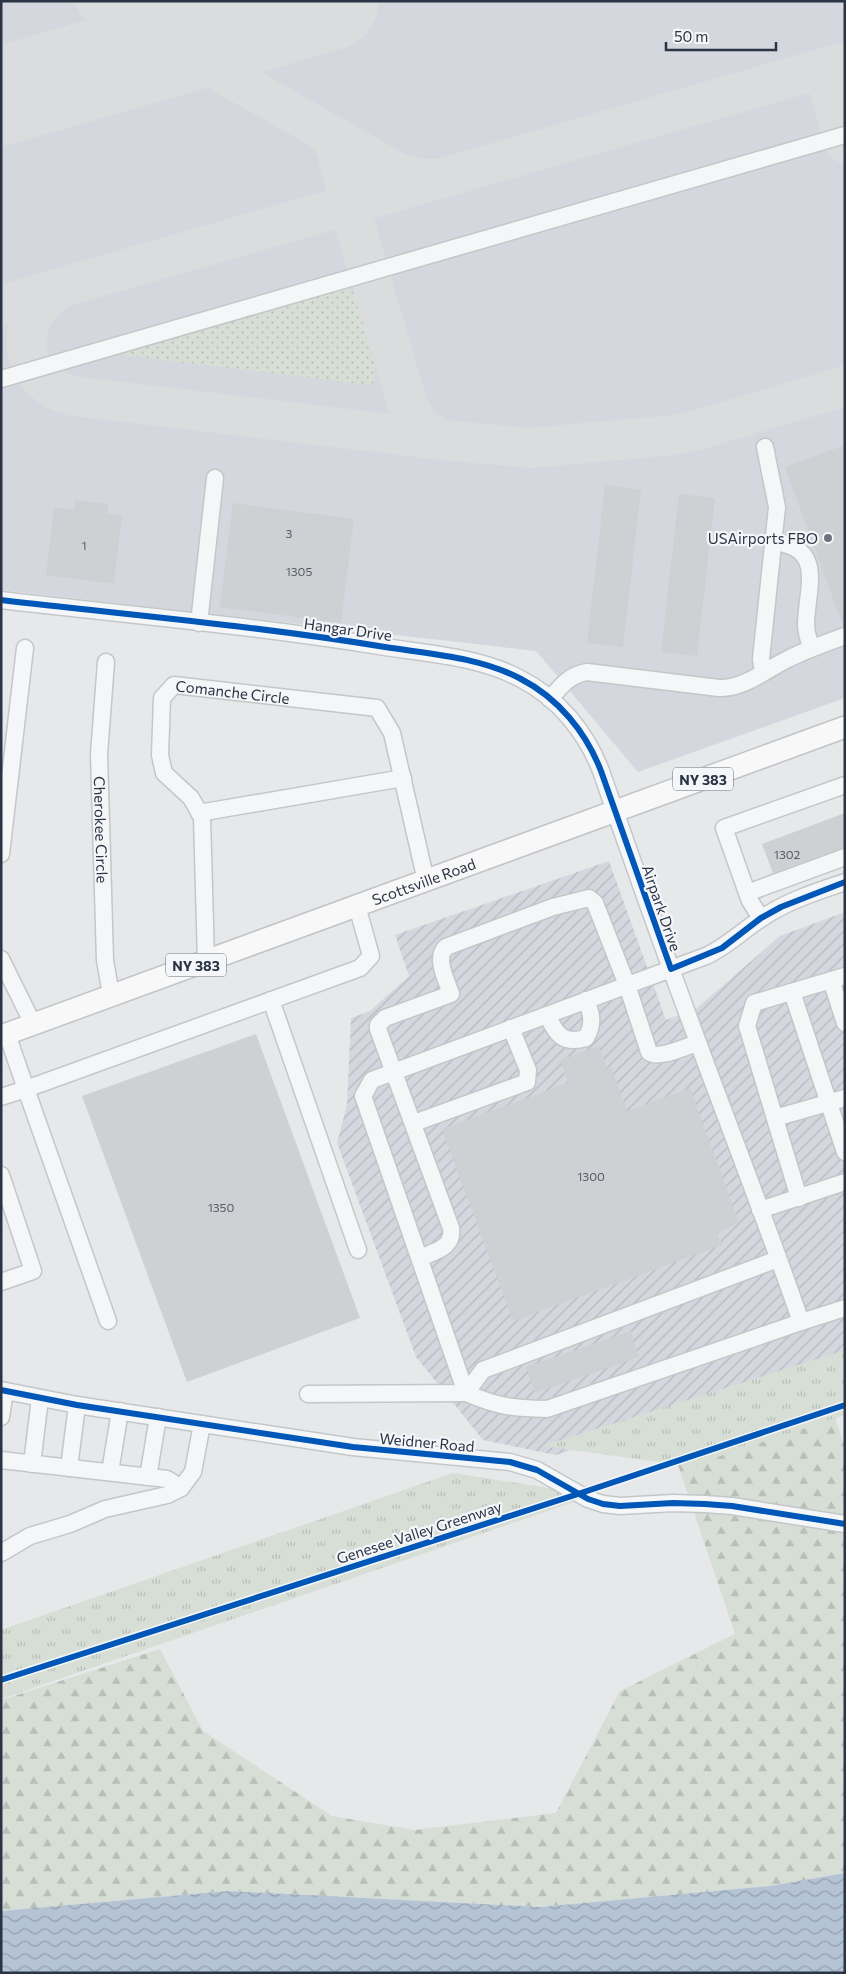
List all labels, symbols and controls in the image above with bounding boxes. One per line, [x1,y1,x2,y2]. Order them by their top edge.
scale bar [666,20,776,52]
text: 50 m [674,27,708,45]
house number: 3 [286,526,293,540]
place label: USAirports FBO [708,529,818,547]
marker: USAirports FBO [822,532,834,544]
house number: 1 [81,538,87,552]
house number: 1305 [286,564,312,578]
street label: Hangar Drive [303,614,393,644]
street label: Comanche Circle [175,676,291,707]
road number: NY 383 [673,768,733,791]
street label: Cherokee Circle [91,776,112,884]
house number: 1302 [774,847,801,861]
street label: Scottsville Road [369,854,478,909]
street label: Airpark Drive [639,862,685,954]
road number: NY 383 [166,954,226,976]
house number: 1300 [577,1169,605,1183]
house number: 1350 [208,1200,235,1214]
street label: Weidner Road [379,1429,475,1455]
street label: Genesee Valley Greenway [334,1497,504,1567]

